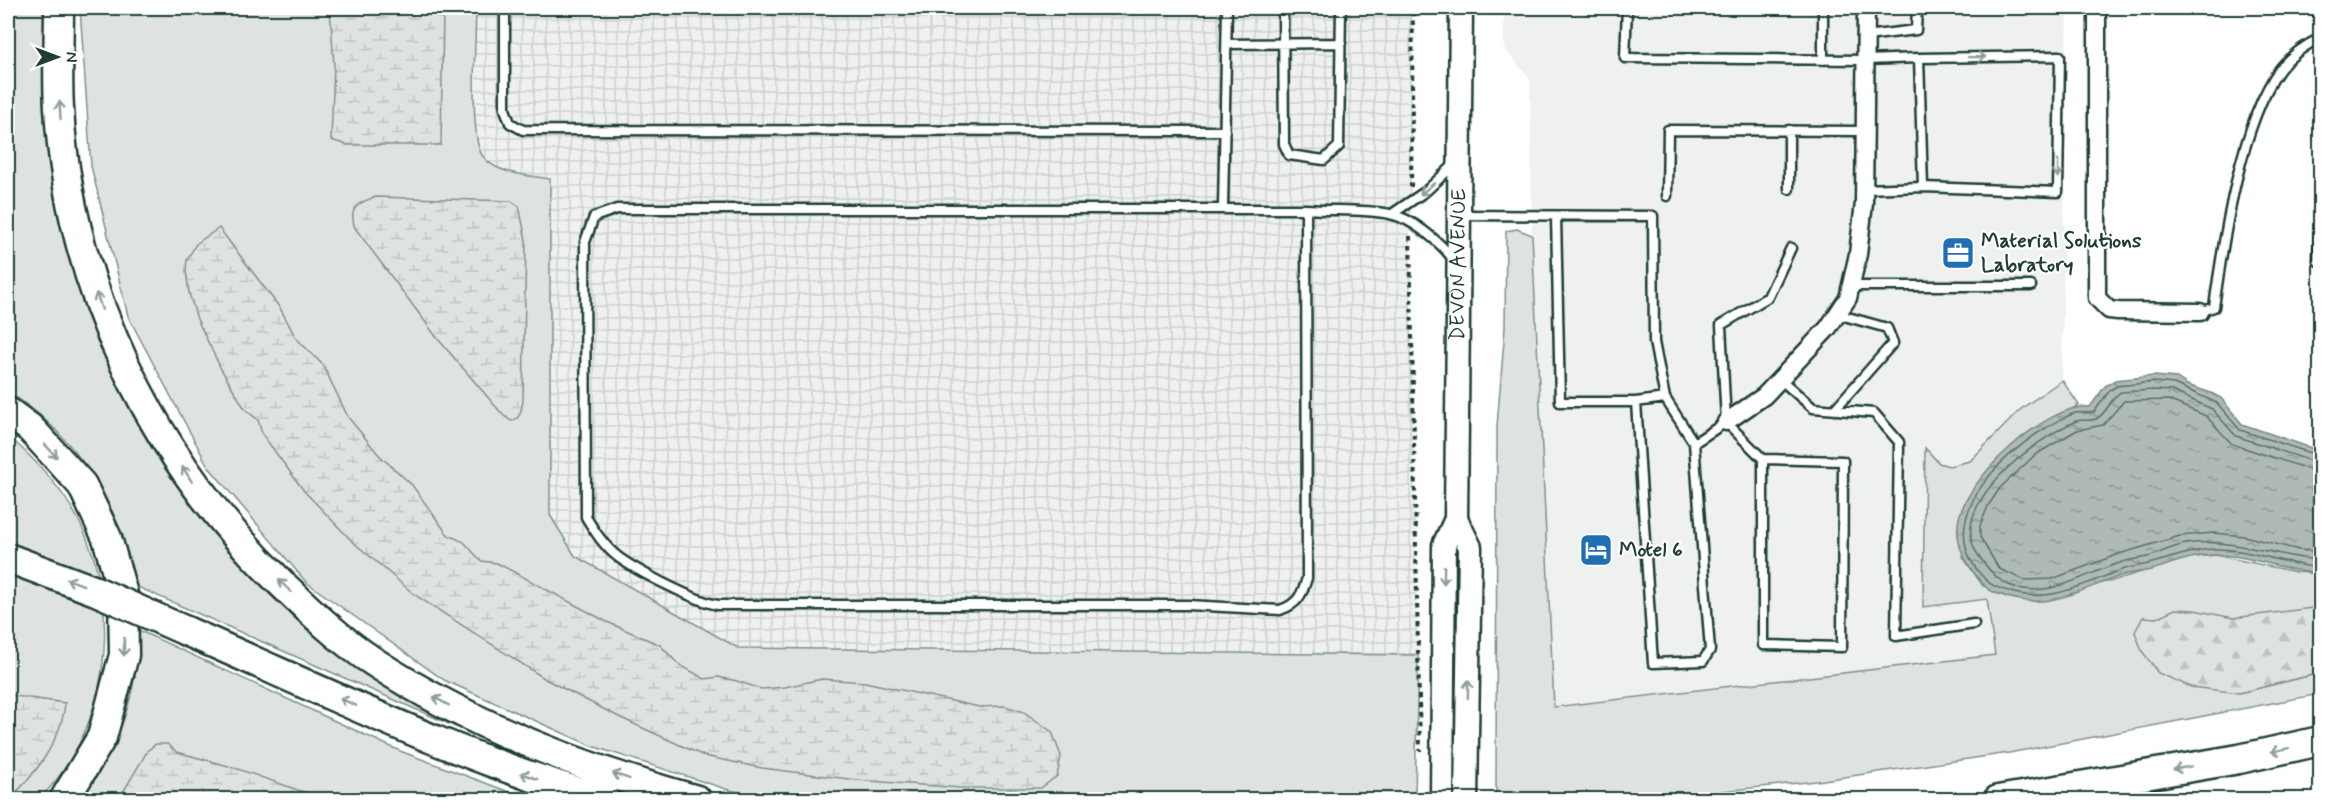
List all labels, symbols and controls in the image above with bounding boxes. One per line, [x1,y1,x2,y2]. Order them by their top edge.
north arrow [27,27,87,87]
one-way arrow [1967,51,1987,63]
text: N [60,52,81,62]
one-way arrow [54,101,65,121]
one-way arrow [2052,158,2064,178]
one-way arrow [1419,183,1435,196]
street label: DEVON AVENUE [1444,188,1473,341]
place label: Material Solutions Labratory [1981,227,2142,279]
office icon: Material Solutions Labratory [1940,235,1976,271]
one-way arrow [93,292,104,311]
one-way arrow [44,443,58,458]
one-way arrow [181,466,193,483]
hotel icon: Motel 6 [1578,532,1614,568]
place label: Motel 6 [1619,536,1683,564]
one-way arrow [1438,565,1450,585]
one-way arrow [66,576,85,587]
one-way arrow [277,579,292,594]
one-way arrow [118,636,130,656]
one-way arrow [1462,679,1474,699]
one-way arrow [433,695,450,707]
one-way arrow [340,696,358,707]
one-way arrow [2271,745,2290,756]
one-way arrow [2172,763,2192,774]
one-way arrow [612,769,631,780]
one-way arrow [520,770,538,781]

